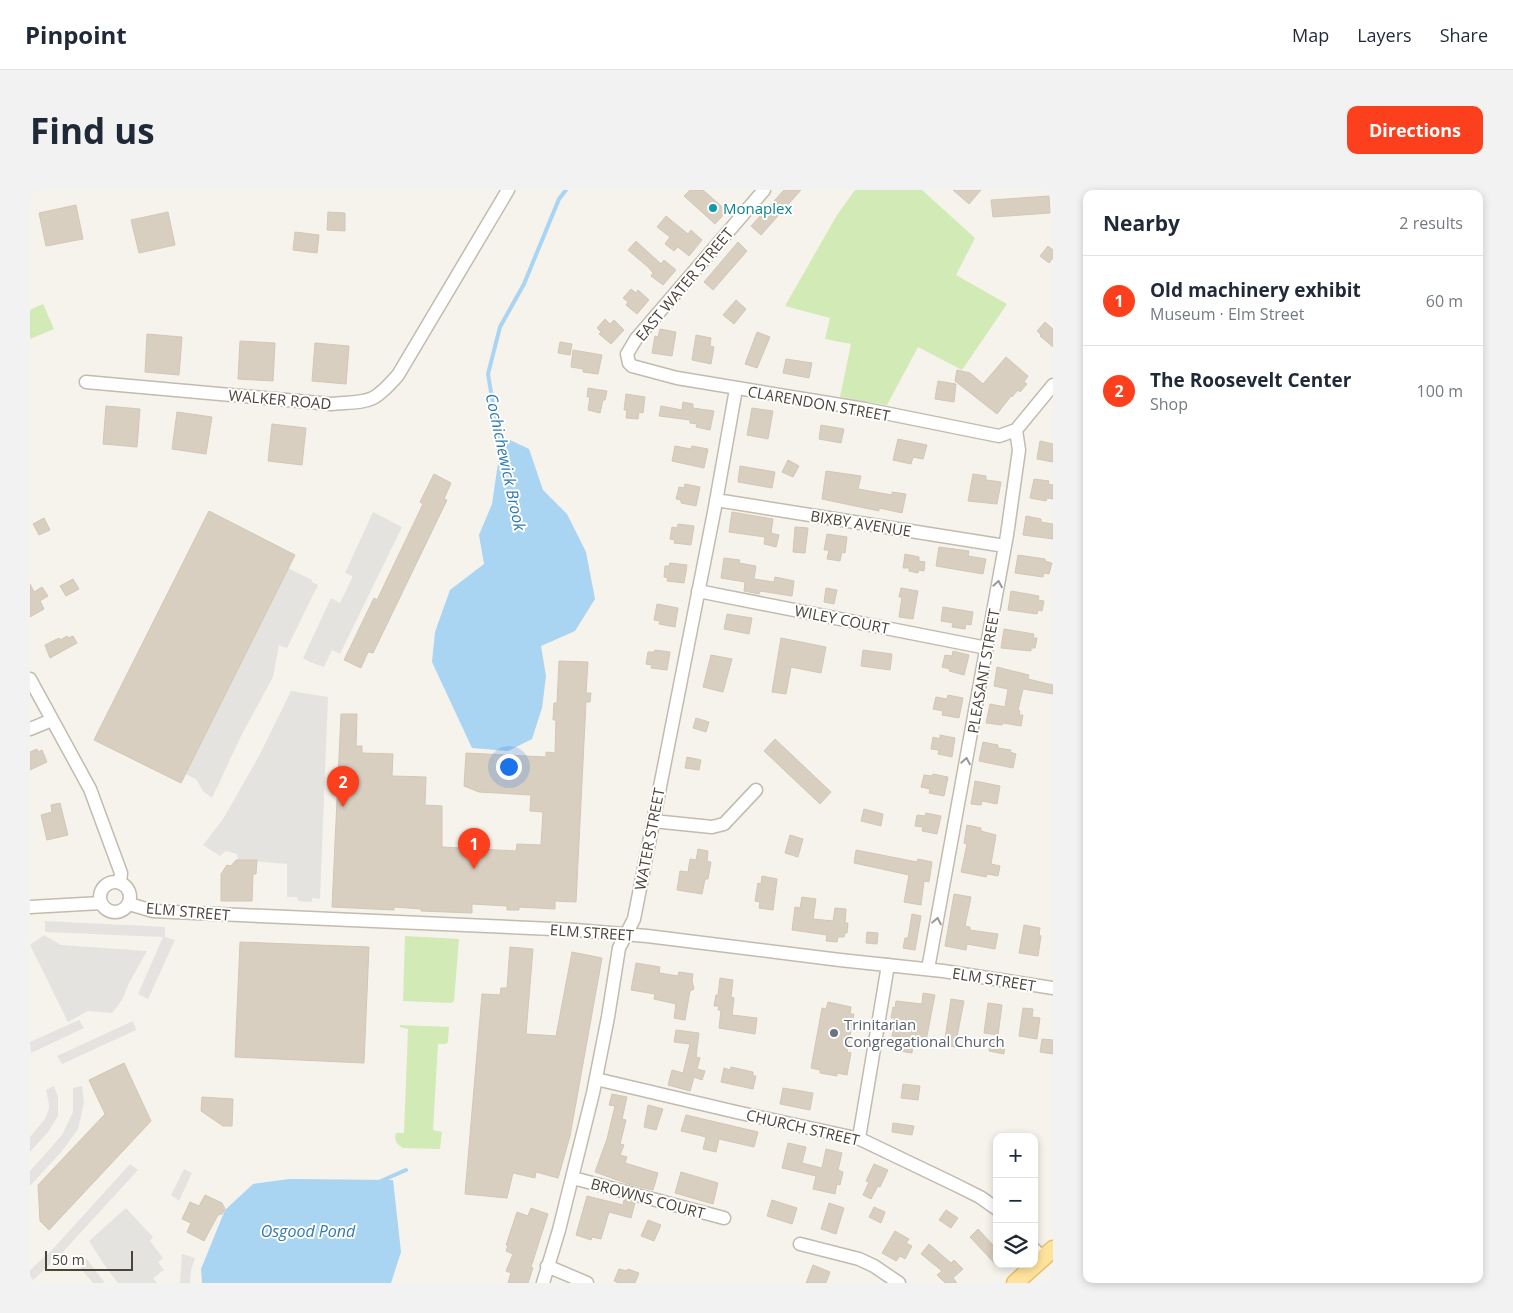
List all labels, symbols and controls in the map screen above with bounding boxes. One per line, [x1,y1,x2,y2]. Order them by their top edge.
text: Pinpoint [25,18,127,51]
text: Map [1292,23,1329,47]
text: Layers [1357,23,1412,47]
text: Share [1440,23,1488,47]
button: Directions [1347,106,1483,154]
text: Find us [30,107,155,154]
place label: Monaplex [723,198,792,218]
marker: Monaplex [707,202,719,214]
text: Nearby [1103,209,1180,237]
text: 2 results [1399,212,1463,234]
street label: EAST WATER STREET [631,223,738,345]
text: Old machinery exhibit [1150,277,1361,303]
text: 1 [1114,290,1124,312]
text: 60 m [1426,290,1463,312]
text: Museum · Elm Street [1150,303,1305,325]
text: The Roosevelt Center [1150,367,1351,393]
text: 2 [1114,380,1124,402]
text: 100 m [1417,380,1463,402]
street label: CLARENDON STREET [746,381,892,425]
street label: WALKER ROAD [228,385,332,413]
water label: Cochichewick Brook [481,391,532,534]
text: Shop [1150,393,1188,415]
street label: BIXBY AVENUE [809,505,913,541]
one-way arrow [993,580,1003,589]
street label: WILEY COURT [793,600,892,638]
street label: PLEASANT STREET [962,606,1004,735]
your location [496,754,522,780]
one-way arrow [961,757,971,766]
pin: 2 [327,766,359,807]
street label: WATER STREET [629,785,669,892]
pin: 1 [458,828,490,869]
street label: ELM STREET [145,897,232,925]
one-way arrow [931,917,942,925]
street label: ELM STREET [549,919,635,945]
street label: ELM STREET [951,963,1038,996]
place label: Trinitarian Congregational Church [844,1014,1005,1051]
marker: Trinitarian Congregational Church [828,1027,840,1039]
street label: CHURCH STREET [744,1104,862,1150]
map controls [993,1133,1038,1268]
button: + [993,1133,1038,1178]
street label: BROWNS COURT [589,1173,708,1223]
button: − [993,1178,1038,1223]
water label: Osgood Pond [261,1220,356,1242]
button: layers [993,1223,1038,1268]
scale bar [45,1248,132,1271]
text: 50 m [52,1250,85,1269]

